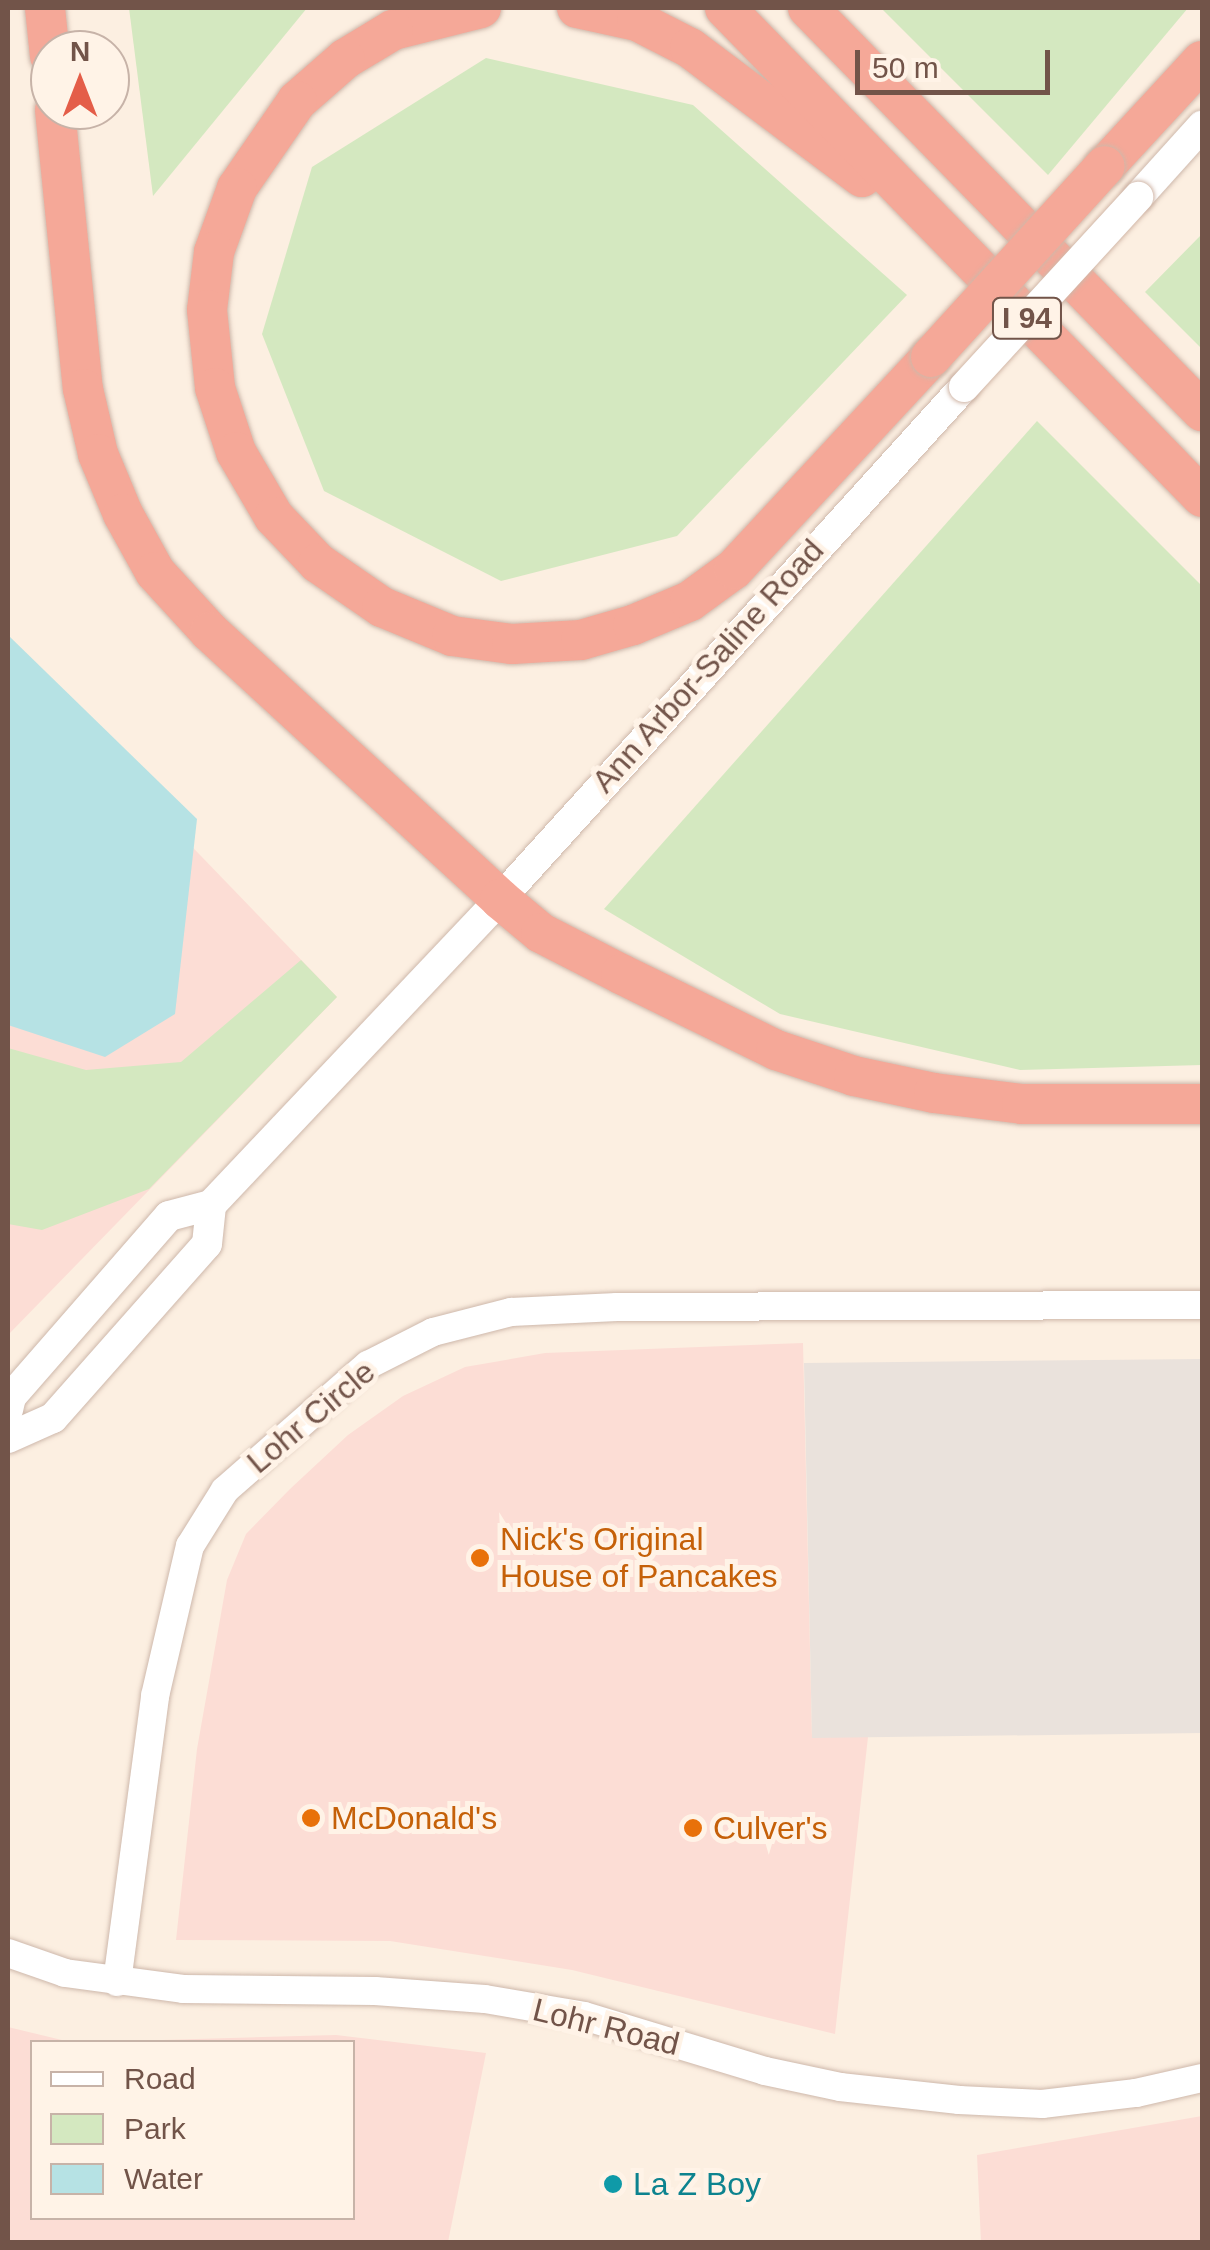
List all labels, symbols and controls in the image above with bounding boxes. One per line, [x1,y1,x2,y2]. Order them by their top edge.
north arrow [30,30,130,130]
scale bar [860,30,1055,92]
text: N [70,36,90,67]
text: 50 m [872,51,939,84]
road number: I 94 [990,293,1064,343]
street label: Ann Arbor-Saline Road [584,531,832,801]
street label: Lohr Circle [239,1353,383,1481]
place label: Nick's Original House of Pancakes [500,1521,778,1596]
marker: Nick's Original House of Pancakes [469,1547,491,1569]
place label: McDonald's [331,1799,497,1837]
marker: McDonald's [300,1807,322,1829]
place label: Culver's [713,1809,828,1847]
marker: Culver's [682,1817,704,1839]
street label: Lohr Road [529,1990,683,2064]
legend [30,2040,355,2220]
text: Road [124,2062,196,2095]
text: Park [124,2112,186,2145]
text: Water [124,2162,203,2195]
place label: La Z Boy [633,2165,761,2203]
marker: La Z Boy [602,2173,624,2195]

